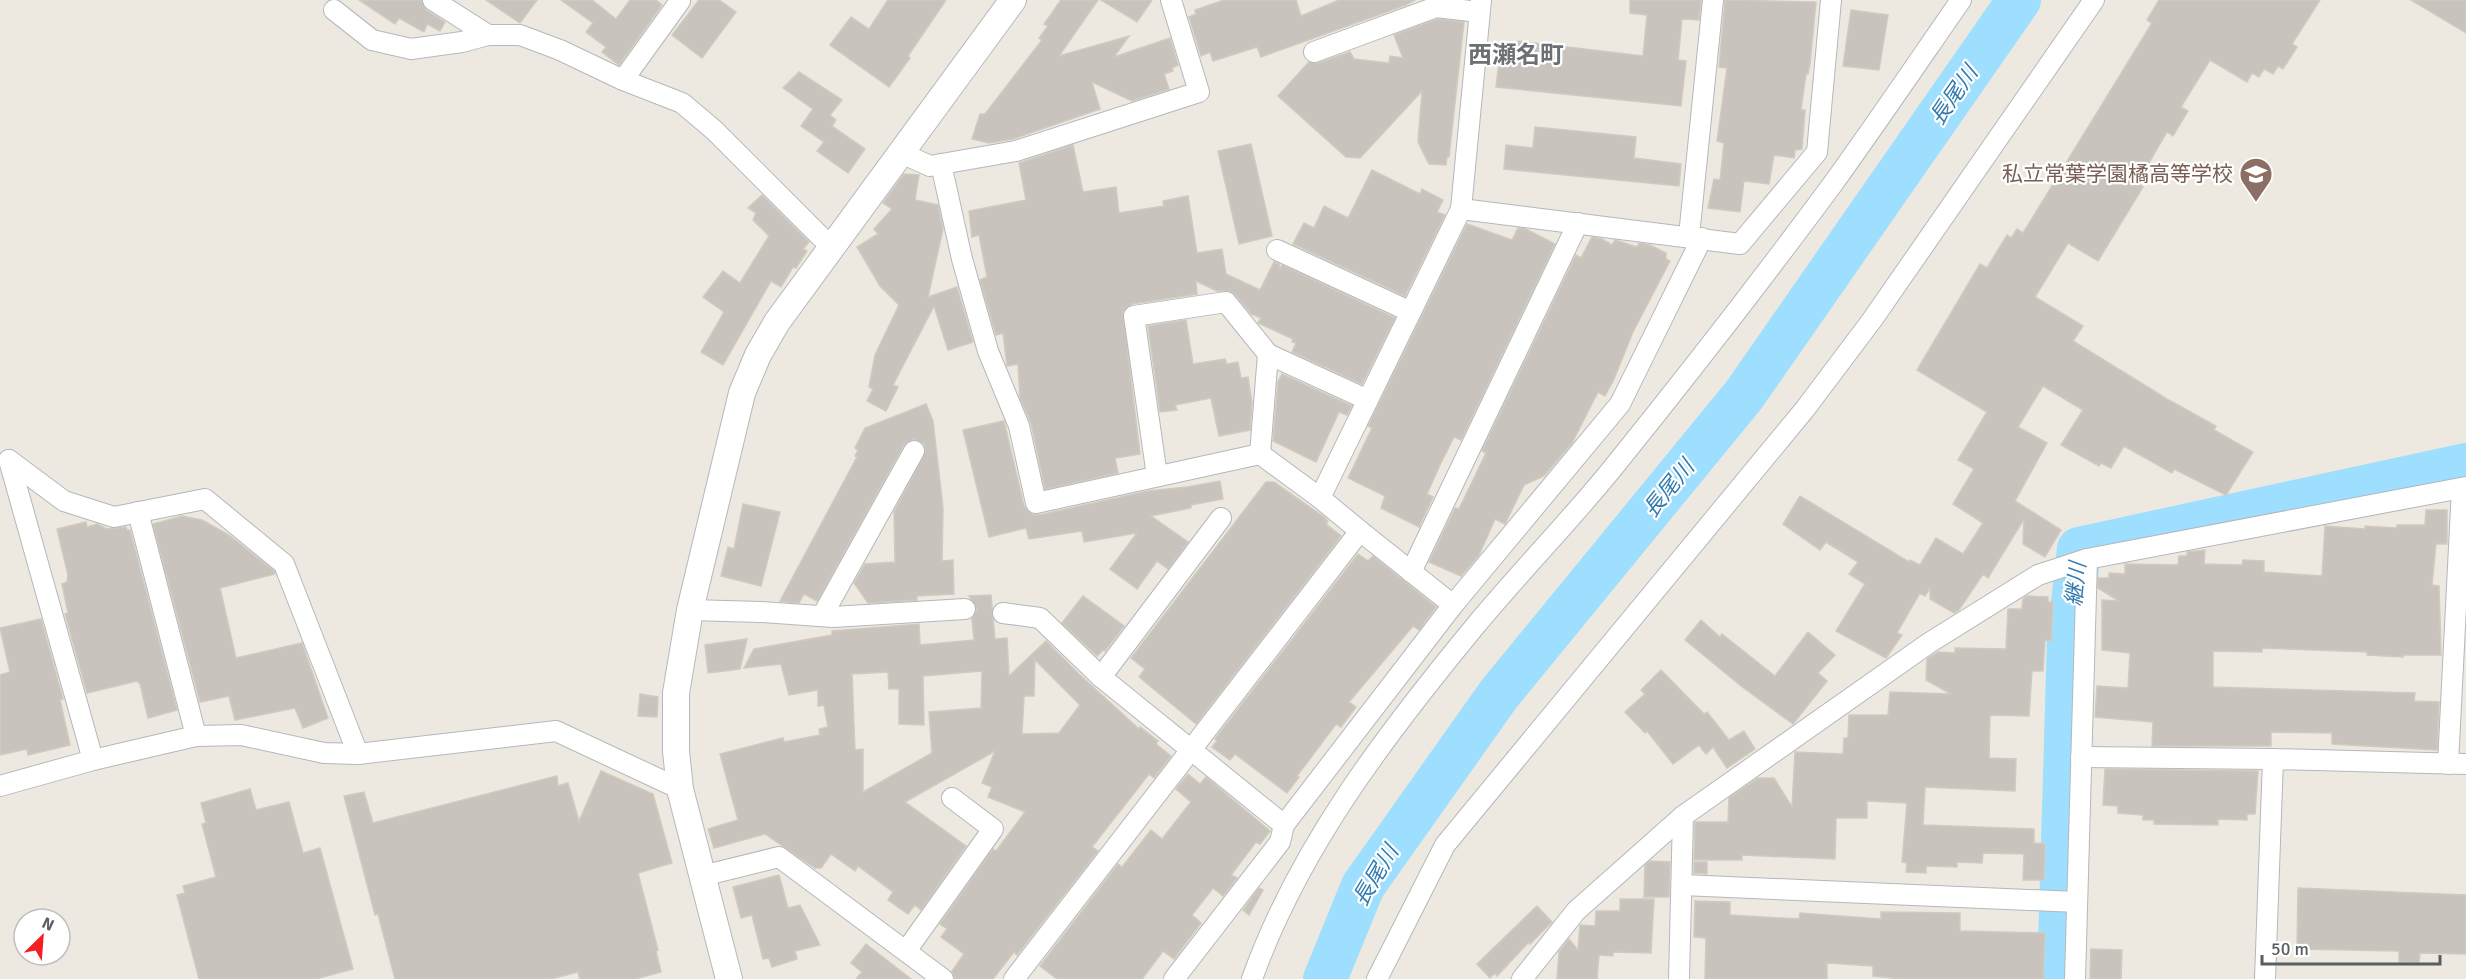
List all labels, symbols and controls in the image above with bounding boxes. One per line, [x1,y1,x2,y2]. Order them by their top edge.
district label: 西瀬名町 [1468,40,1564,70]
water label: 長尾川 [1923,59,1985,130]
school or university icon: 私立常葉学園橘高等学校 [2238,156,2274,203]
place label: 私立常葉学園橘高等学校 [2002,161,2233,187]
water label: 長尾川 [1637,453,1701,522]
water label: 継川 [2060,559,2091,607]
water label: 長尾川 [1347,838,1405,911]
north arrow [12,907,72,967]
text: N [39,913,57,936]
scale bar [2262,928,2440,966]
text: 50 m [2271,938,2309,960]

